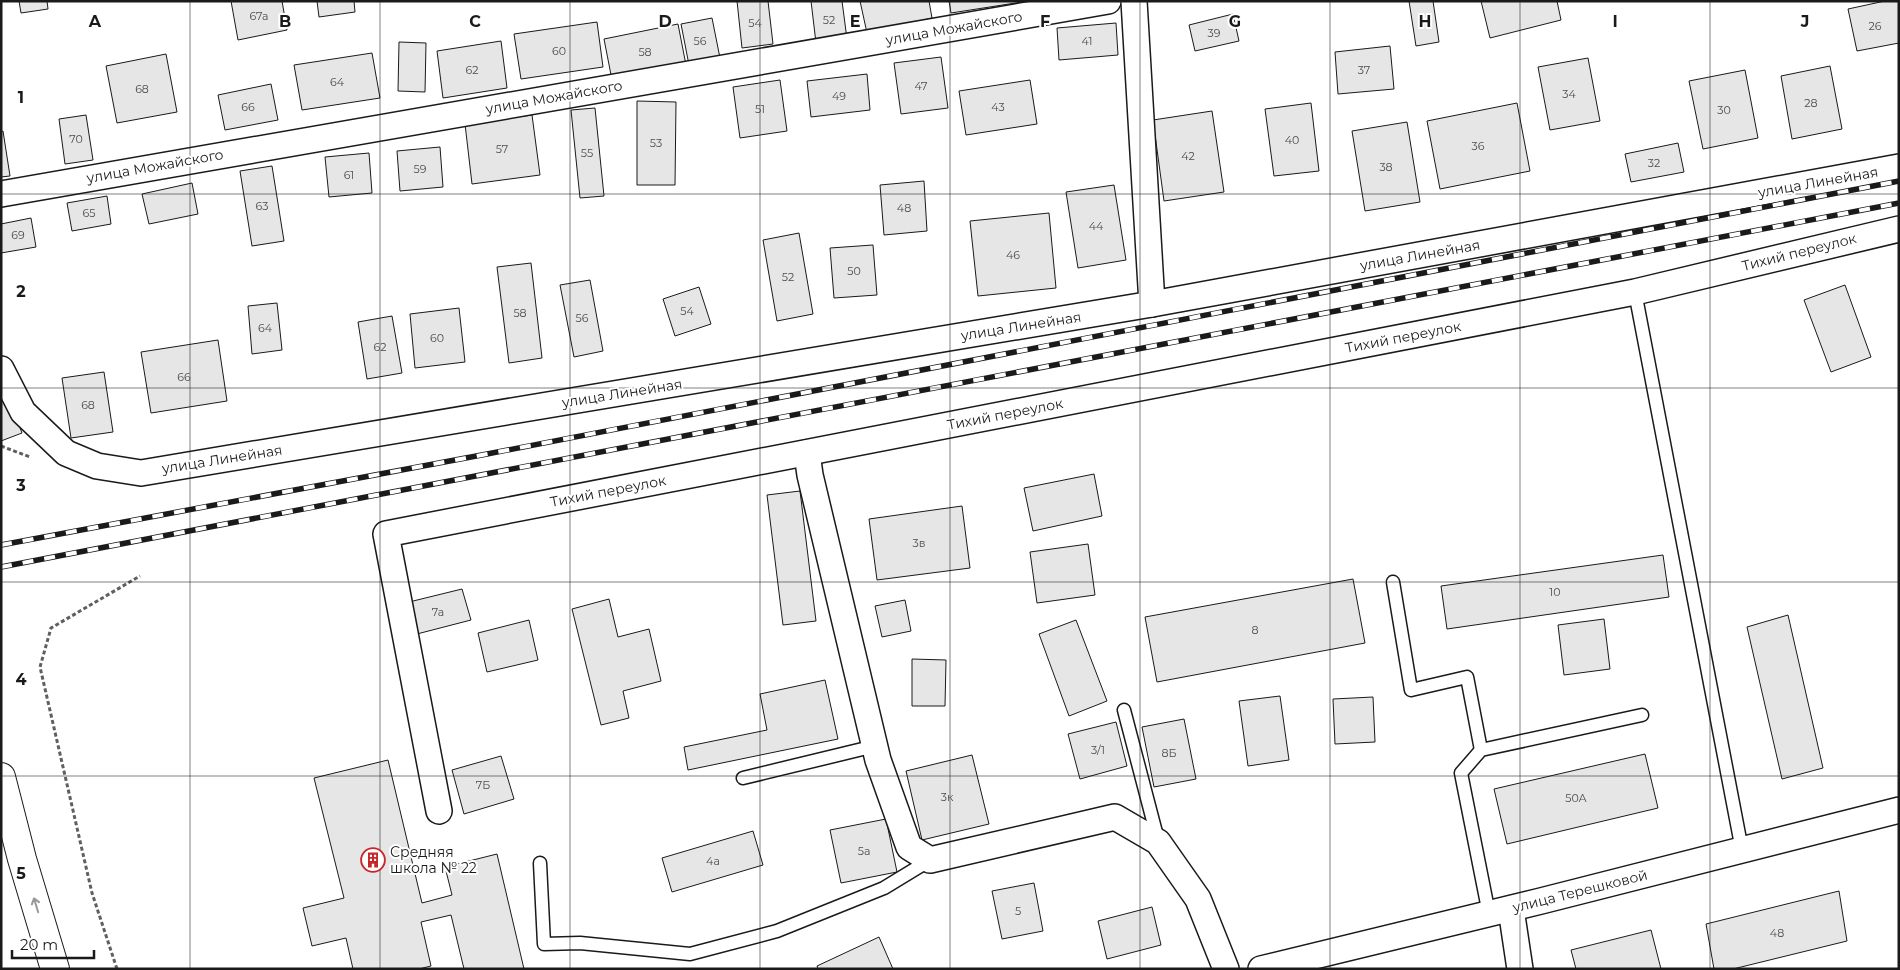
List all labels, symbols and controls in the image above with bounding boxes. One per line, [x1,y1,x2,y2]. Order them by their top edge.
street label: улица Можайского [883,7,1024,49]
house number: 67а [249,9,269,23]
text: A [88,12,102,31]
text: B [279,12,291,31]
text: C [469,12,481,31]
text: D [658,12,672,31]
text: E [850,12,860,31]
text: F [1040,12,1050,31]
text: G [1229,12,1241,31]
text: H [1419,12,1431,31]
text: I [1612,12,1618,31]
text: J [1800,12,1809,31]
house number: 52 [823,13,835,27]
house number: 54 [748,16,762,30]
house number: 26 [1869,19,1882,33]
house number: 39 [1208,26,1221,40]
house number: 56 [694,34,707,48]
house number: 41 [1082,34,1092,48]
house number: 60 [552,44,566,58]
house number: 58 [638,45,652,59]
house number: 62 [466,63,478,77]
house number: 37 [1358,63,1370,77]
house number: 64 [330,75,345,89]
street label: улица Можайского [483,76,624,118]
house number: 47 [914,79,928,93]
house number: 68 [135,82,149,96]
house number: 34 [1562,87,1576,101]
text: 1 [18,88,24,107]
house number: 49 [832,89,846,103]
house number: 28 [1804,96,1818,110]
house number: 66 [241,100,255,114]
house number: 43 [991,100,1005,114]
house number: 51 [755,102,765,116]
house number: 30 [1717,103,1731,117]
house number: 70 [69,132,83,146]
house number: 40 [1285,133,1299,147]
house number: 53 [650,136,662,150]
house number: 36 [1472,139,1485,153]
house number: 57 [496,142,508,156]
street label: улица Можайского [84,145,225,187]
house number: 55 [581,146,593,160]
house number: 42 [1181,149,1195,163]
house number: 32 [1648,156,1660,170]
house number: 38 [1379,160,1393,174]
house number: 59 [414,162,427,176]
street label: улица Линейная [1755,163,1880,202]
house number: 61 [344,168,354,182]
house number: 63 [256,199,268,213]
house number: 48 [897,201,911,215]
house number: 65 [83,206,95,220]
house number: 44 [1089,219,1104,233]
house number: 69 [11,228,25,242]
street label: Тихий переулок [1740,229,1858,275]
street label: улица Линейная [1357,236,1482,275]
house number: 46 [1006,248,1020,262]
house number: 50 [847,264,861,278]
house number: 52 [782,270,794,284]
text: 2 [16,282,26,301]
house number: 54 [680,304,694,318]
house number: 58 [513,306,527,320]
street label: улица Линейная [958,308,1083,345]
house number: 56 [576,311,589,325]
street label: Тихий переулок [1344,317,1462,357]
house number: 64 [258,321,273,335]
house number: 60 [430,331,444,345]
house number: 62 [374,340,386,354]
house number: 66 [177,370,191,384]
street label: улица Линейная [559,375,684,412]
street label: Тихий переулок [946,394,1064,434]
house number: 68 [81,398,95,412]
street label: улица Линейная [159,441,284,478]
street label: Тихий переулок [549,471,667,511]
text: 3 [15,476,26,495]
house number: 3в [913,536,925,550]
house number: 10 [1549,585,1561,599]
house number: 7а [432,605,444,619]
house number: 8 [1251,623,1259,637]
text: 4 [15,670,27,689]
house number: 3/1 [1091,743,1105,757]
house number: 8Б [1161,746,1177,760]
house number: 7Б [476,778,490,792]
house number: 3к [941,790,954,804]
house number: 50А [1565,791,1588,805]
place label: Средняя школа № 22 [390,843,477,877]
house number: 5а [858,844,870,858]
building icon: Средняя школа № 22 [360,847,386,873]
house number: 4а [706,854,720,868]
text: 5 [16,864,26,883]
street label: улица Терешковой [1510,866,1649,917]
one-way arrow [30,898,40,914]
house number: 5 [1015,904,1021,918]
house number: 48 [1770,926,1784,940]
scale bar [12,928,95,960]
text: 20 m [20,935,58,954]

